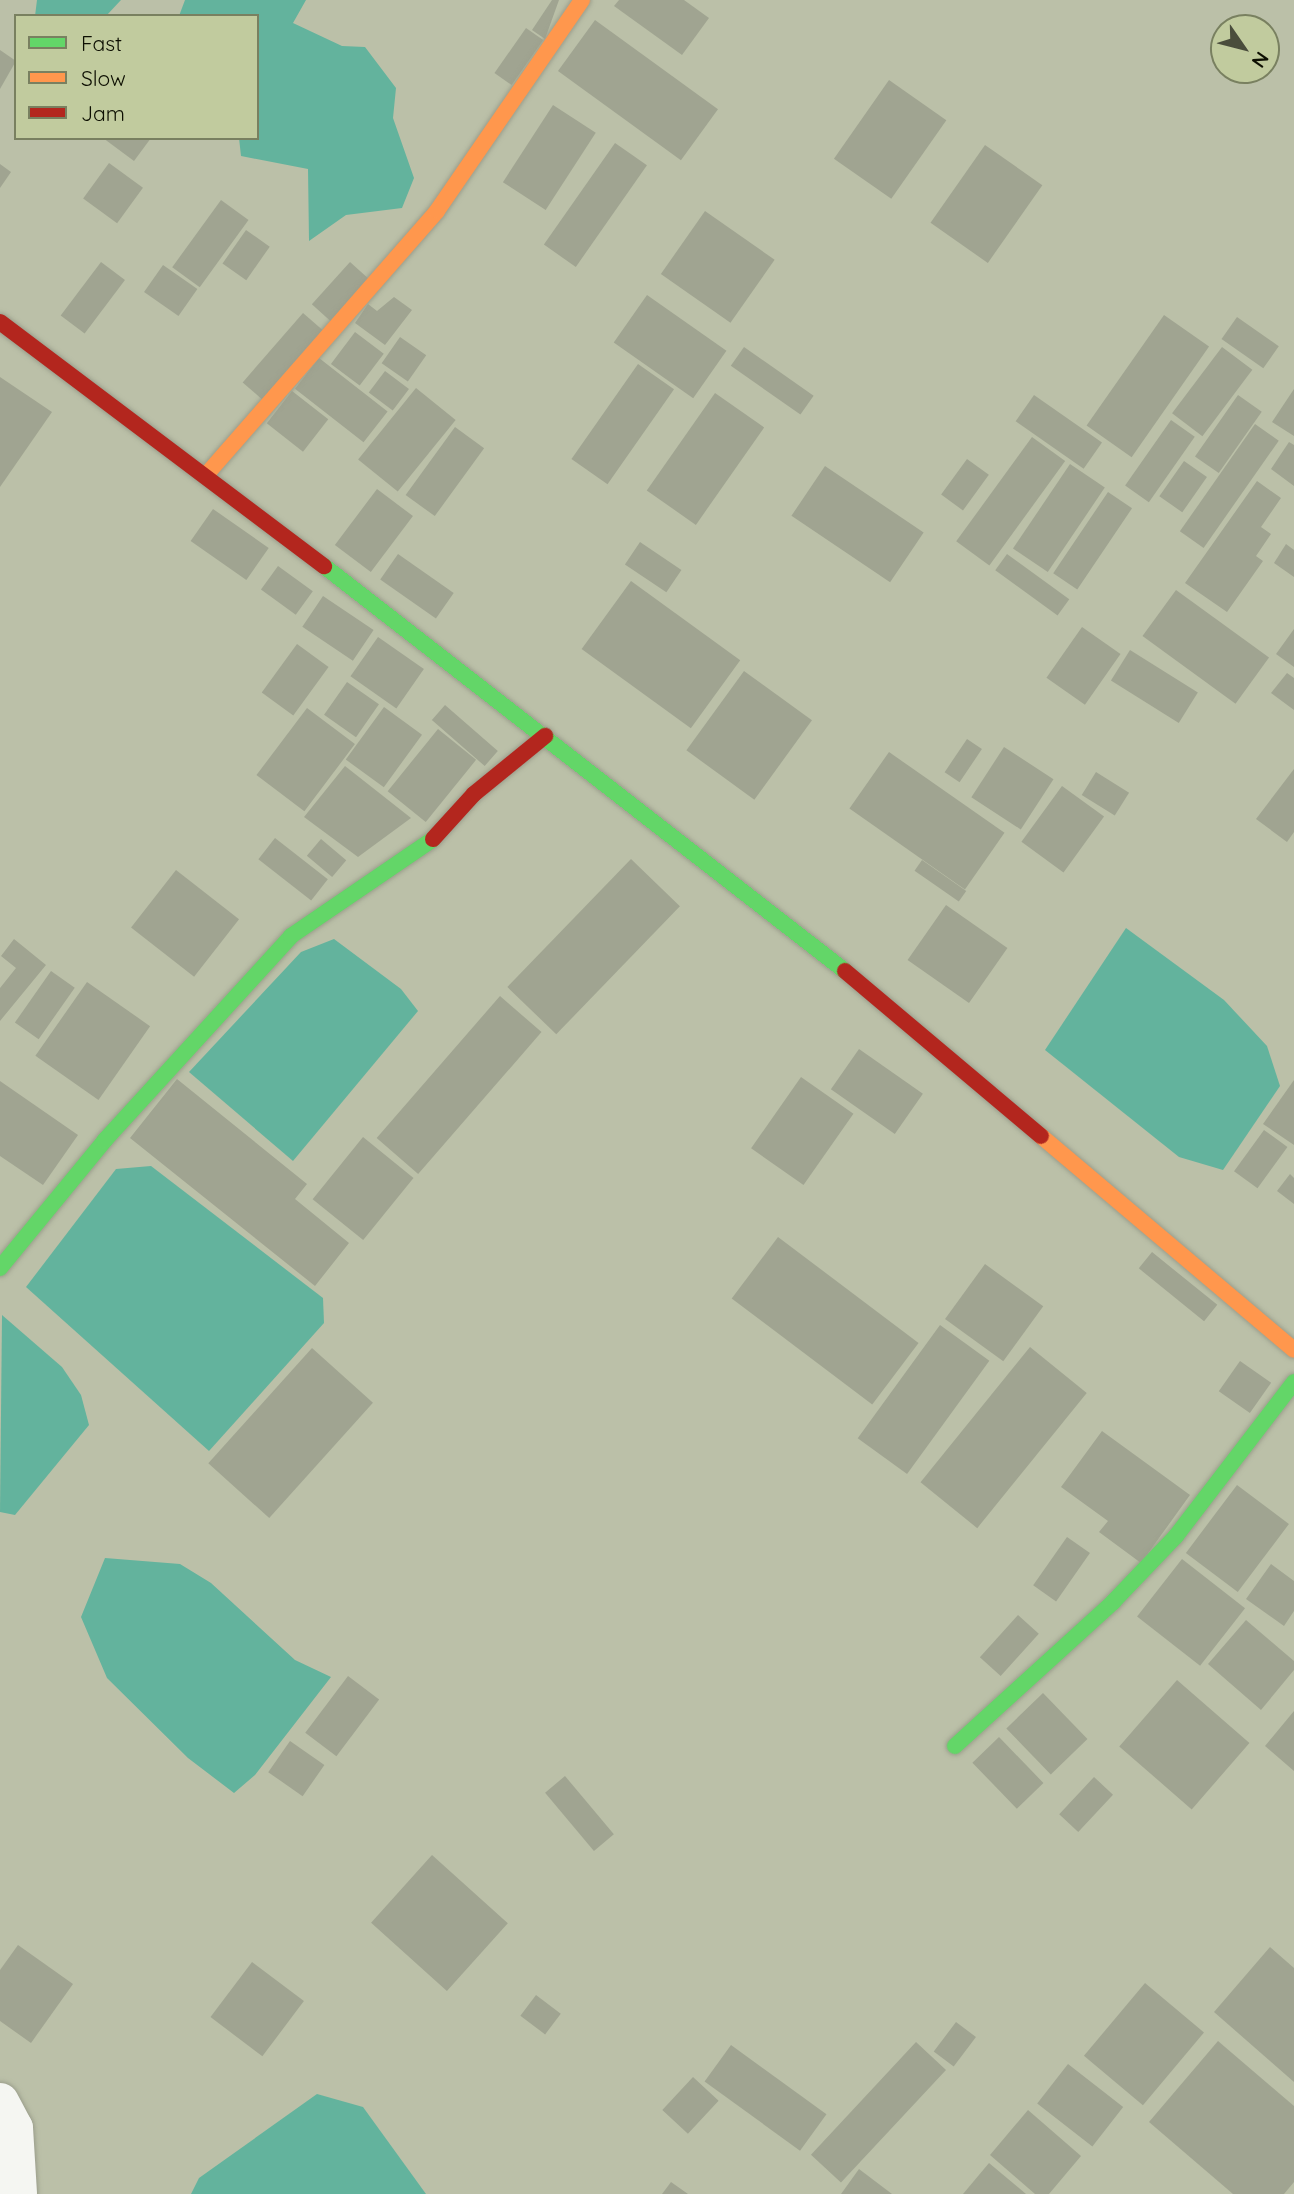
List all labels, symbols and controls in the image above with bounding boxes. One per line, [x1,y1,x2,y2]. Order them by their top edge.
legend [14,14,259,140]
north arrow [1210,14,1280,84]
text: Fast [81,30,122,56]
text: N [1247,47,1274,73]
text: Slow [81,65,126,91]
text: Jam [81,100,125,126]

